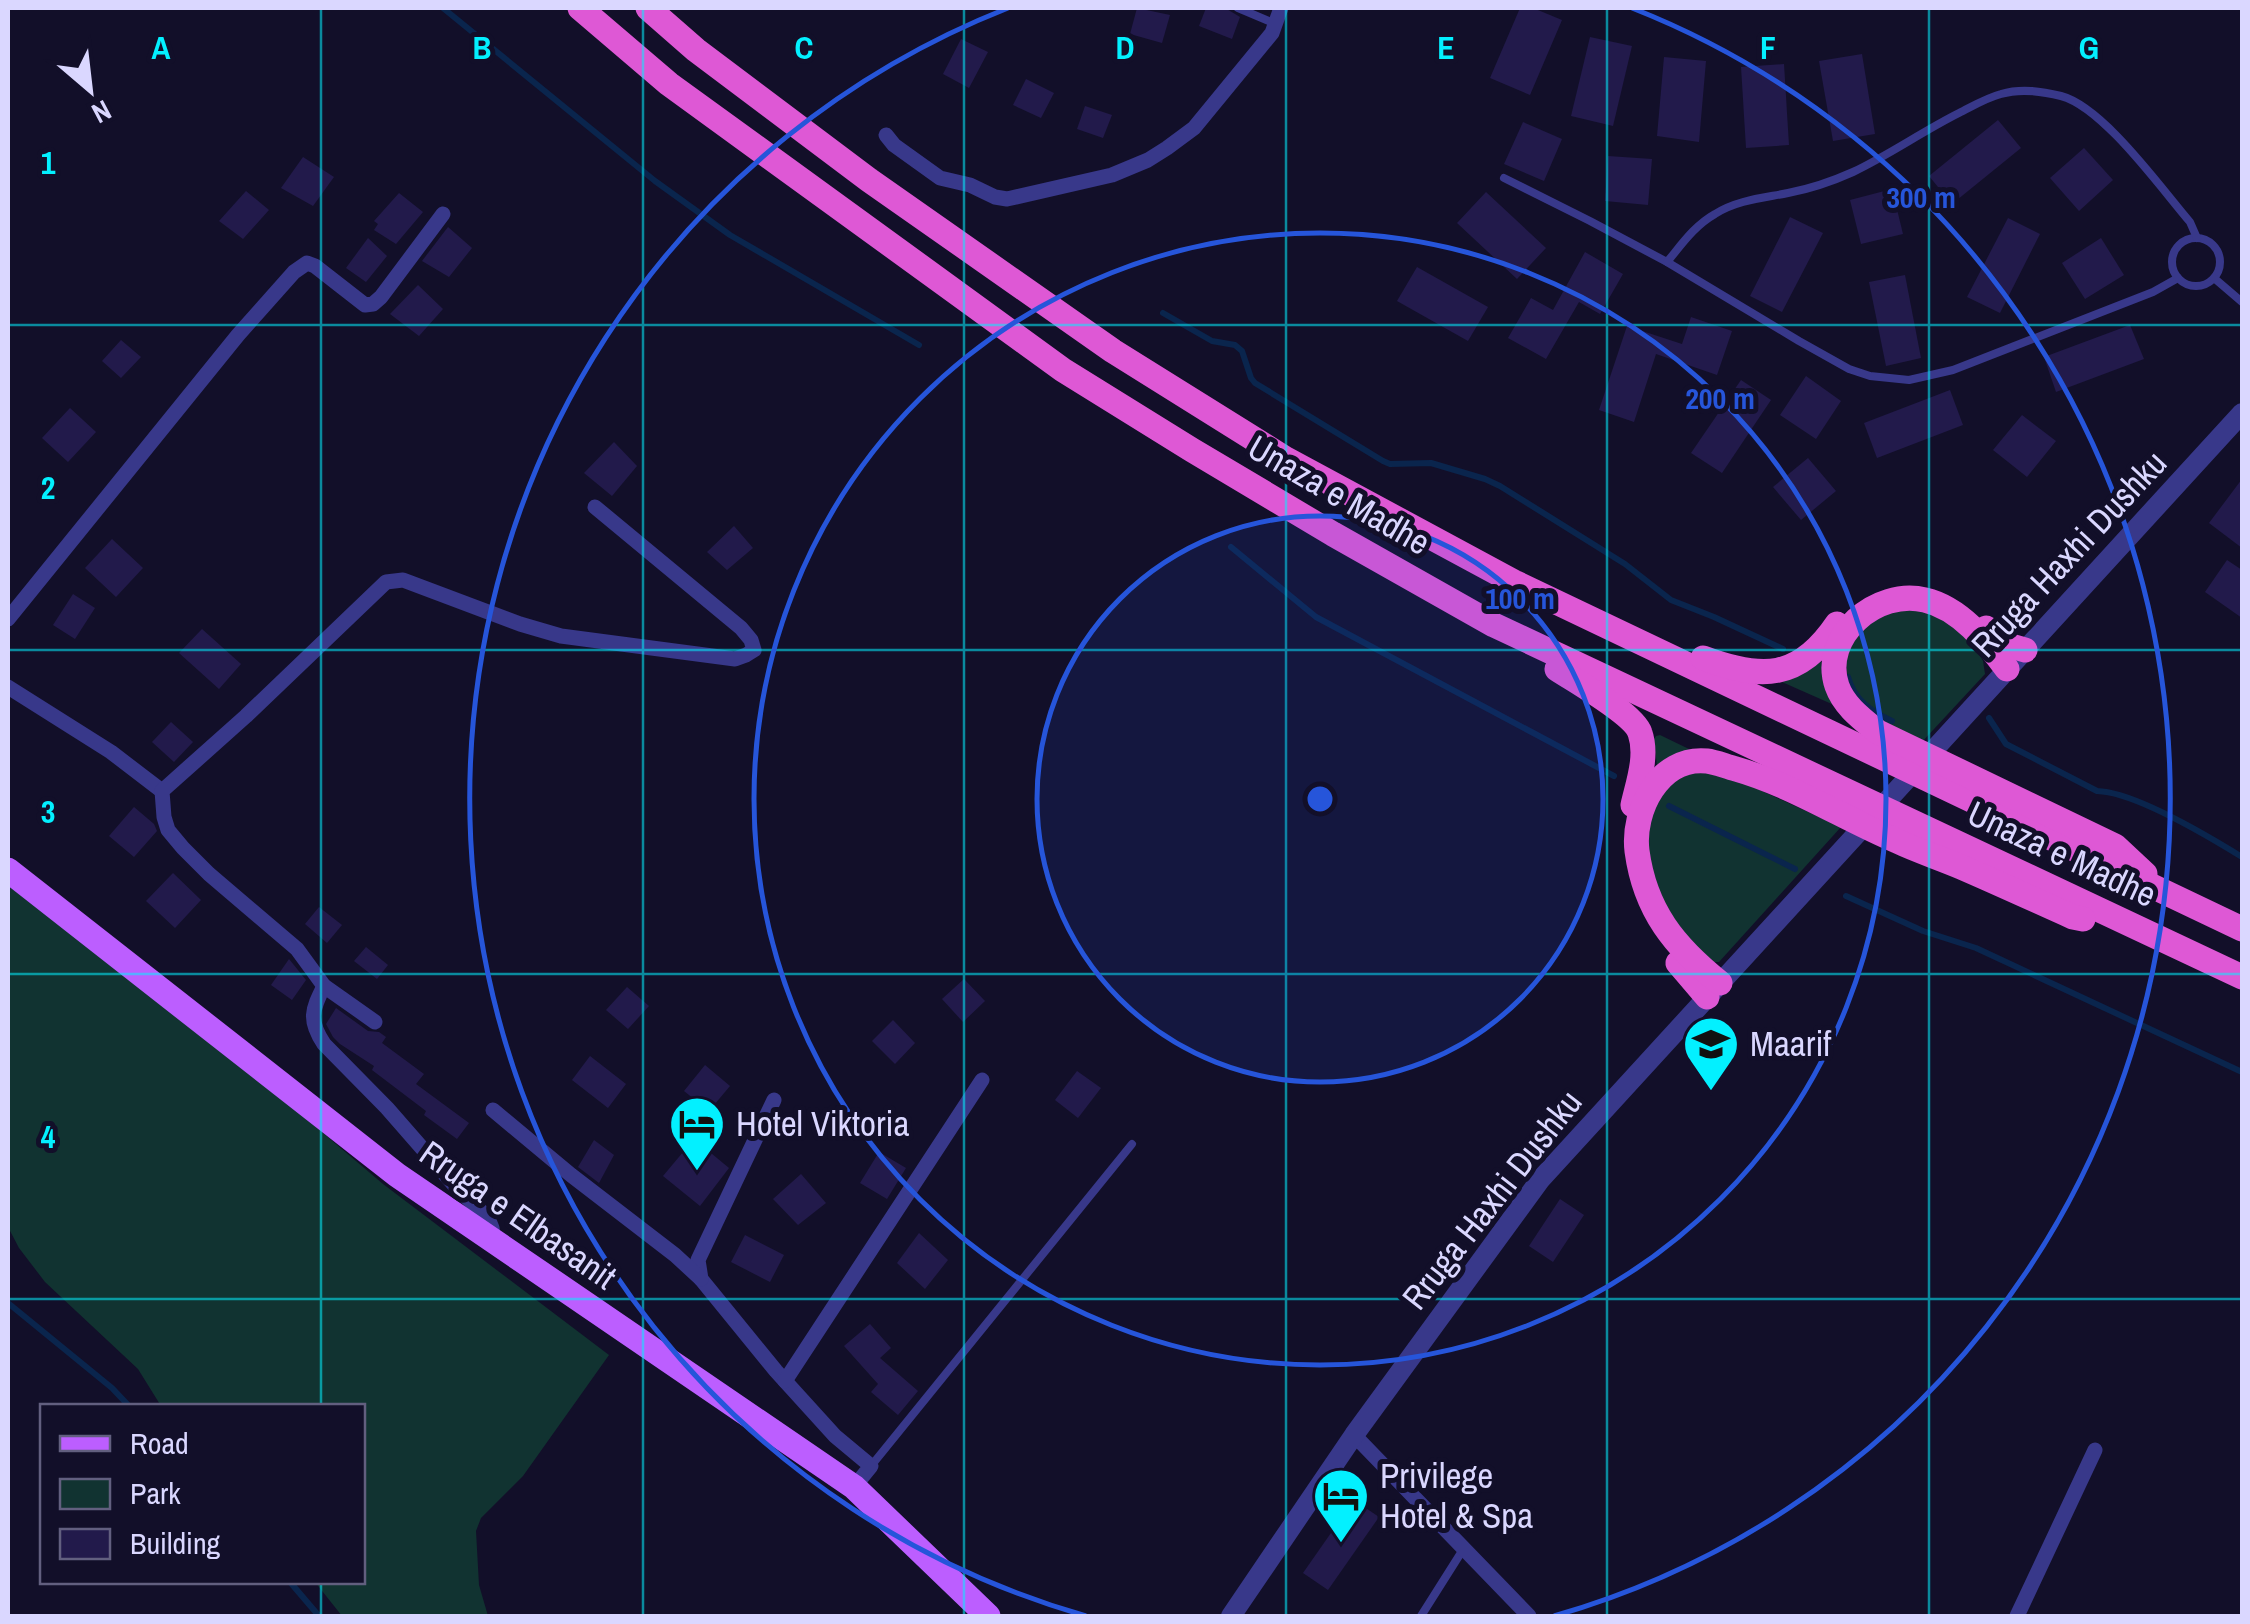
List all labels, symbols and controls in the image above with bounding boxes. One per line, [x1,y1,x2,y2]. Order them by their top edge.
text: A [152,26,171,69]
text: B [473,26,491,69]
text: C [795,26,813,69]
text: D [1116,26,1134,69]
text: E [1437,26,1455,69]
text: F [1760,26,1776,69]
text: G [2079,26,2099,69]
north arrow [40,40,140,140]
text: N [85,91,118,133]
text: 1 [41,141,56,184]
text: 300 m [1886,177,1956,217]
text: 200 m [1685,378,1755,418]
street label: Unaza e Madhe [1240,424,1439,566]
street label: Rruga Haxhi Dushku [1961,440,2177,667]
text: 2 [41,466,55,509]
text: 100 m [1485,578,1555,618]
centre of rings [1302,781,1338,817]
street label: Unaza e Madhe [1960,789,2164,918]
text: 3 [41,790,55,833]
school or university icon: Maarif [1681,1014,1741,1093]
place label: Maarif [1750,1020,1831,1067]
street label: Rruga Haxhi Dushku [1391,1080,1592,1319]
hotel icon: Hotel Viktoria [667,1094,727,1173]
place label: Hotel Viktoria [736,1100,909,1147]
text: 4 [41,1115,56,1158]
street label: Rruga e Elbasanit [411,1129,626,1300]
legend [40,1404,365,1584]
text: Road [130,1423,189,1463]
place label: Privilege Hotel & Spa [1380,1452,1533,1539]
hotel icon: Privilege Hotel & Spa [1311,1466,1371,1545]
text: Park [130,1473,181,1513]
text: Building [130,1523,221,1563]

